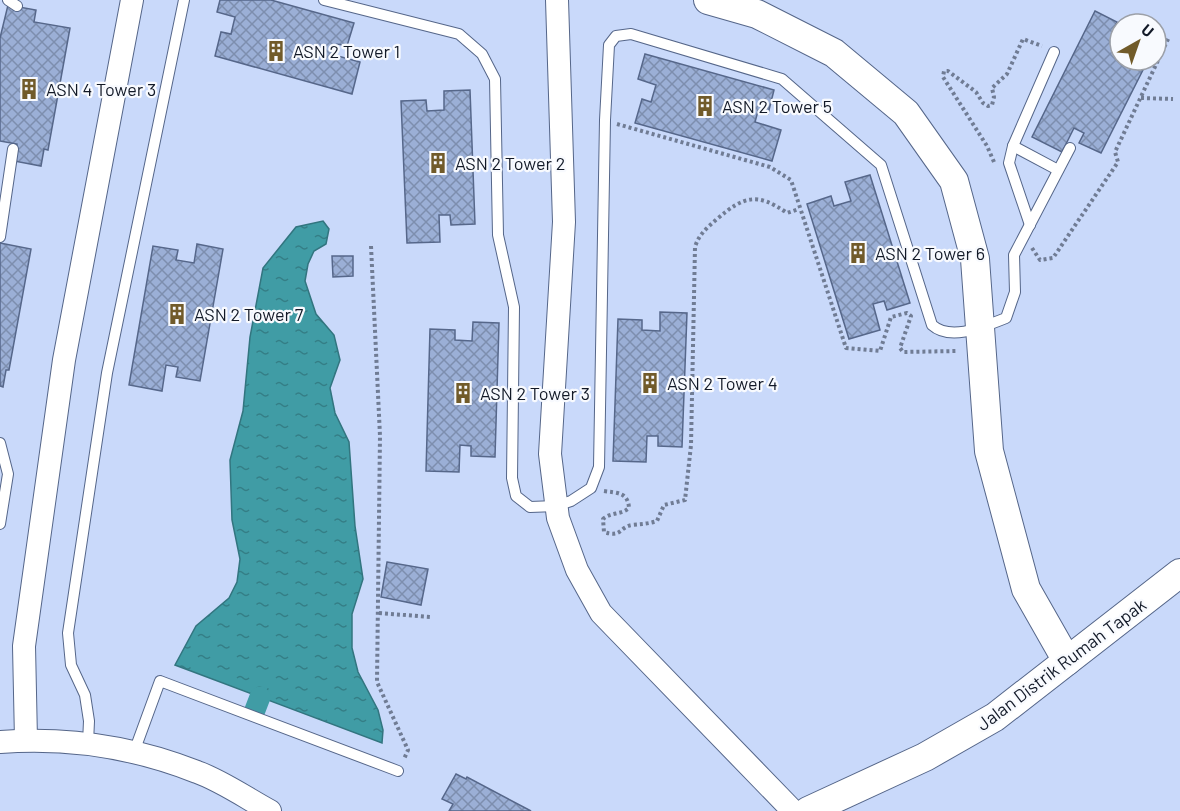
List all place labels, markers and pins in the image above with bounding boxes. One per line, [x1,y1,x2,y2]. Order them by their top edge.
building icon: ASN 2 Tower 1 [264,39,288,63]
place label: ASN 2 Tower 1 [293,40,400,62]
building icon: ASN 4 Tower 3 [17,77,41,101]
place label: ASN 4 Tower 3 [46,78,156,100]
building icon: ASN 2 Tower 5 [693,94,717,118]
place label: ASN 2 Tower 5 [722,95,832,117]
building icon: ASN 2 Tower 2 [426,151,450,175]
place label: ASN 2 Tower 2 [455,152,565,174]
building icon: ASN 2 Tower 6 [846,241,870,265]
place label: ASN 2 Tower 6 [875,242,985,264]
building icon: ASN 2 Tower 7 [165,302,189,326]
place label: ASN 2 Tower 7 [194,303,304,325]
building icon: ASN 2 Tower 4 [638,371,662,395]
place label: ASN 2 Tower 4 [667,372,778,394]
building icon: ASN 2 Tower 3 [451,381,475,405]
place label: ASN 2 Tower 3 [480,382,590,404]

